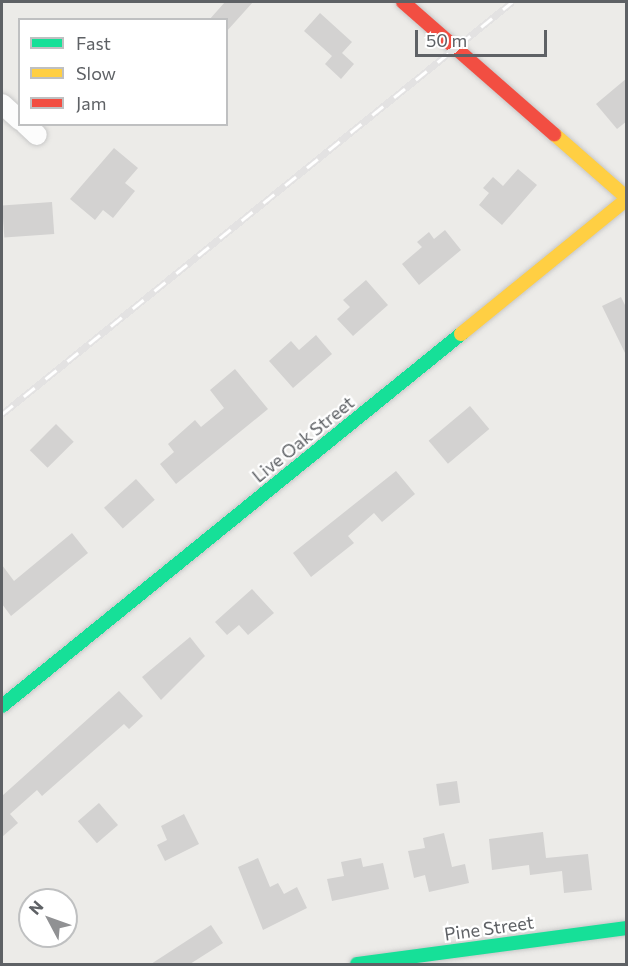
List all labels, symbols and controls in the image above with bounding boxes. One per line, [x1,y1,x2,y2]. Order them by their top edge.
legend [18,18,228,126]
scale bar [418,18,550,56]
text: 50 m [426,29,467,51]
text: Fast [76,32,111,54]
text: Slow [76,62,116,84]
text: Jam [76,92,106,114]
street label: Live Oak Street [248,391,358,487]
north arrow [18,888,78,948]
text: N [24,896,47,918]
street label: Pine Street [443,911,535,945]

